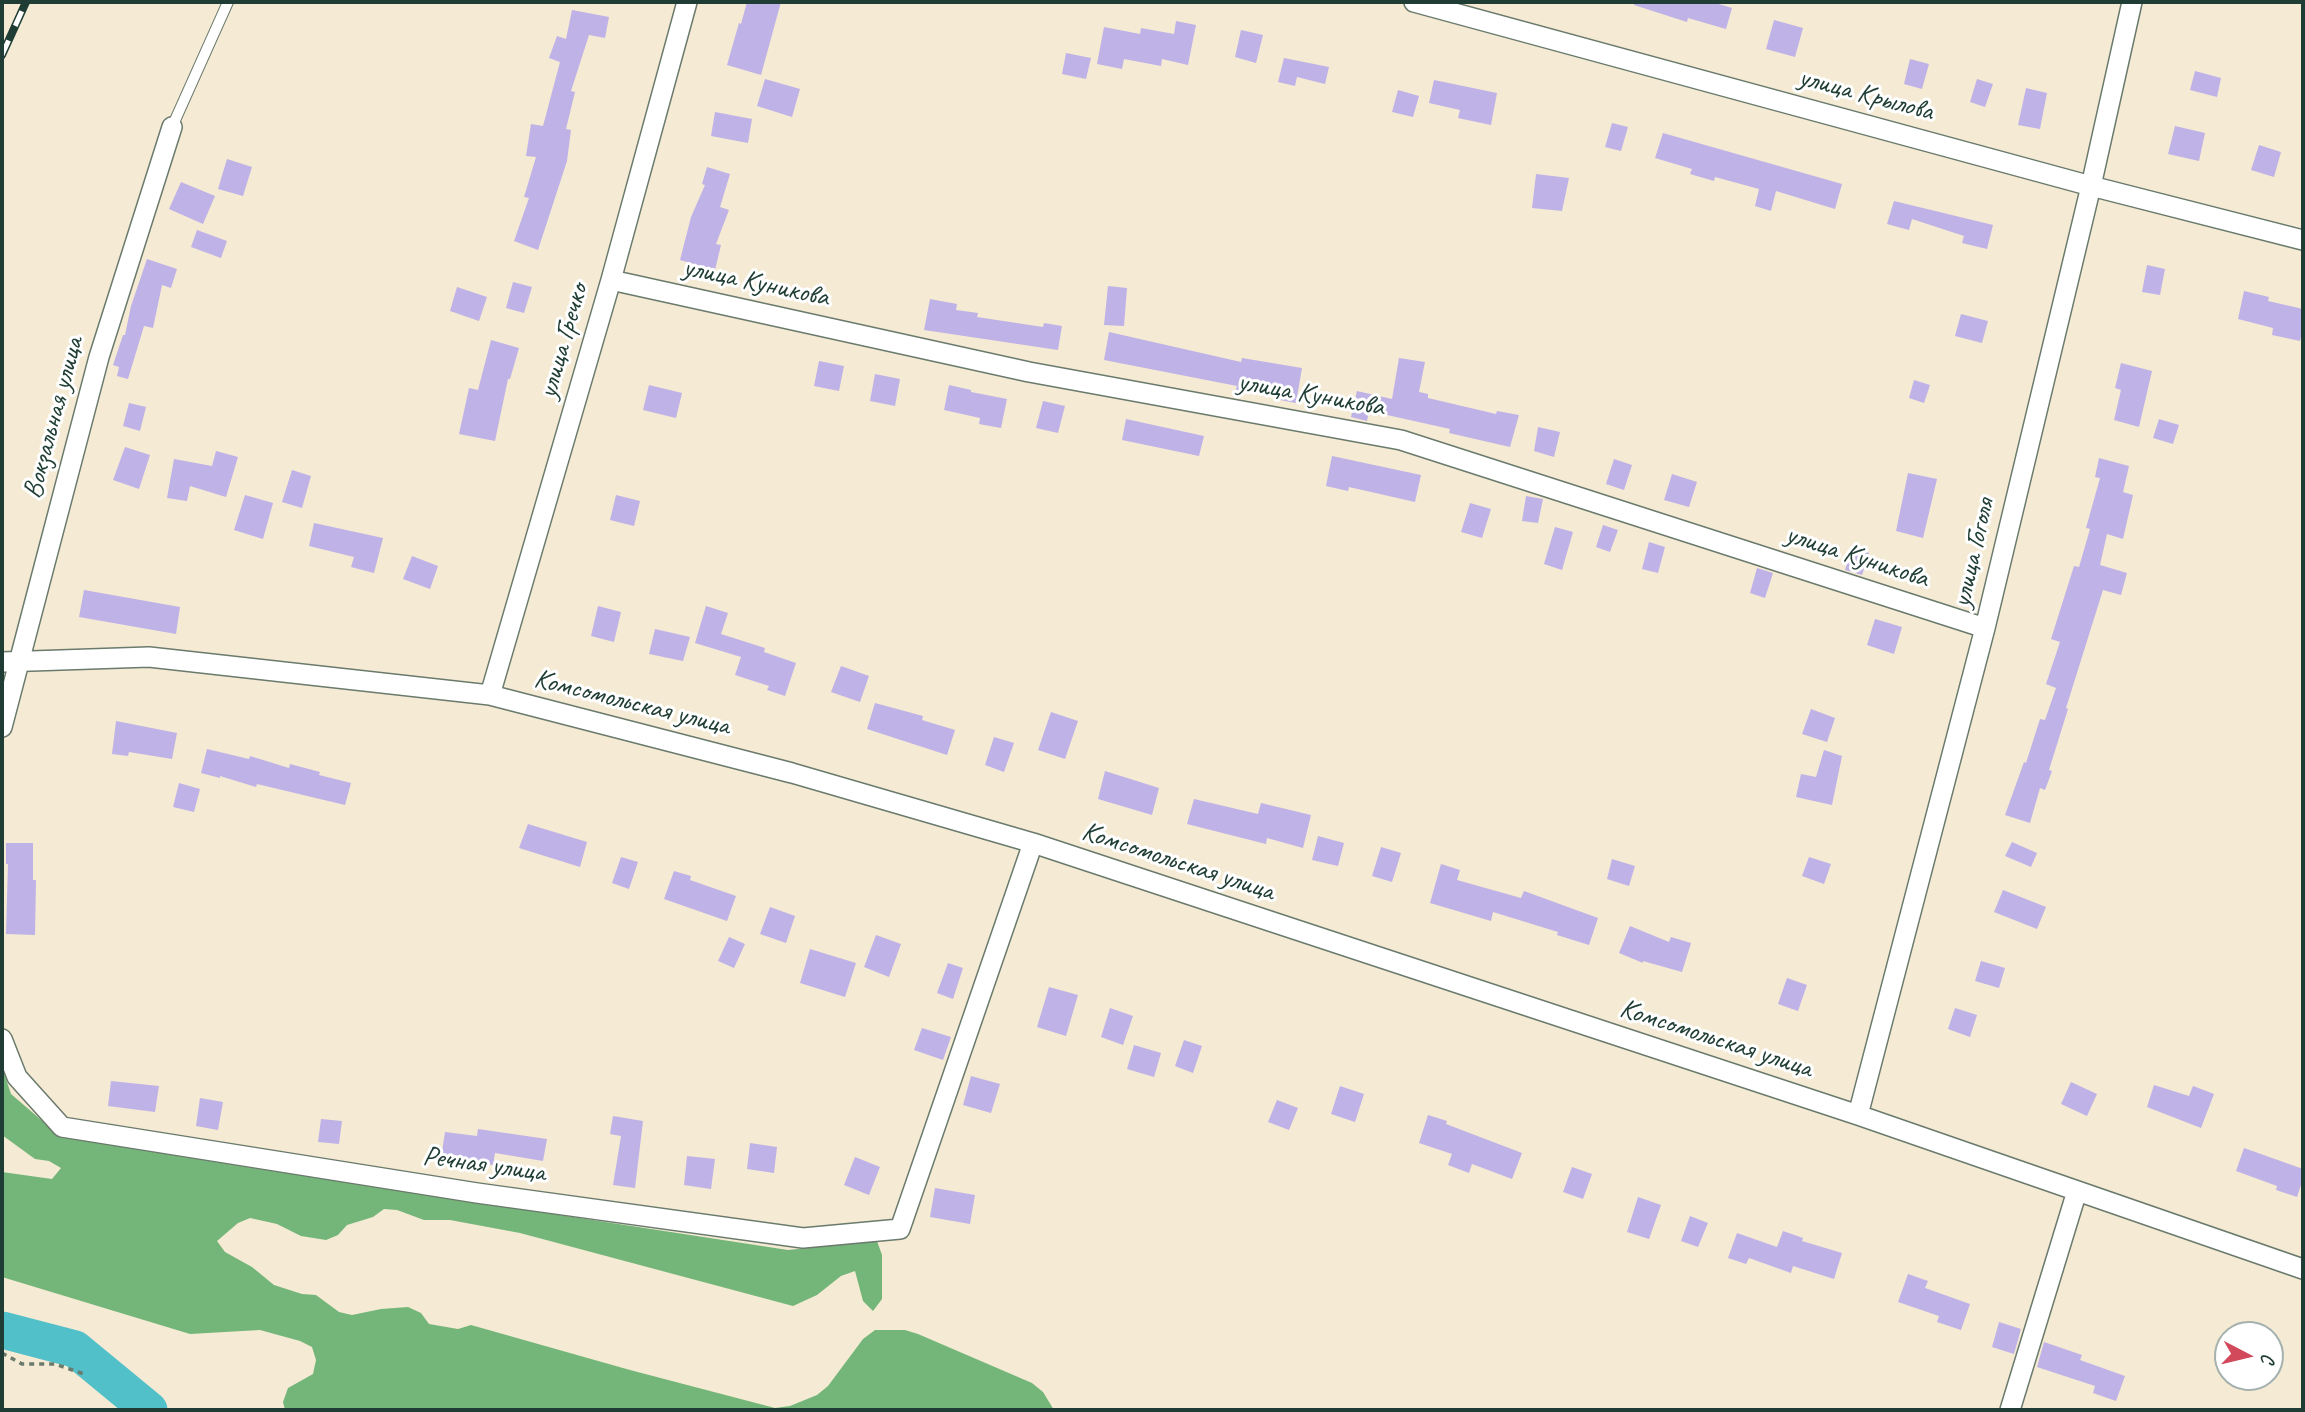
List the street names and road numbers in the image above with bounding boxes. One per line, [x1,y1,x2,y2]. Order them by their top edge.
street label: улица Крылова [1795,61,1937,129]
street label: улица Куникова [680,251,832,315]
street label: улица Гречко [532,280,596,402]
street label: Вокзальная улица [16,334,92,502]
street label: улица Куникова [1235,366,1387,424]
street label: улица Гоголя [1945,495,2003,611]
street label: улица Куникова [1781,518,1933,596]
street label: Комсомольская улица [531,662,733,744]
street label: Комсомольская улица [1078,815,1278,909]
street label: Комсомольская улица [1616,992,1816,1086]
street label: Речная улица [421,1140,547,1190]

